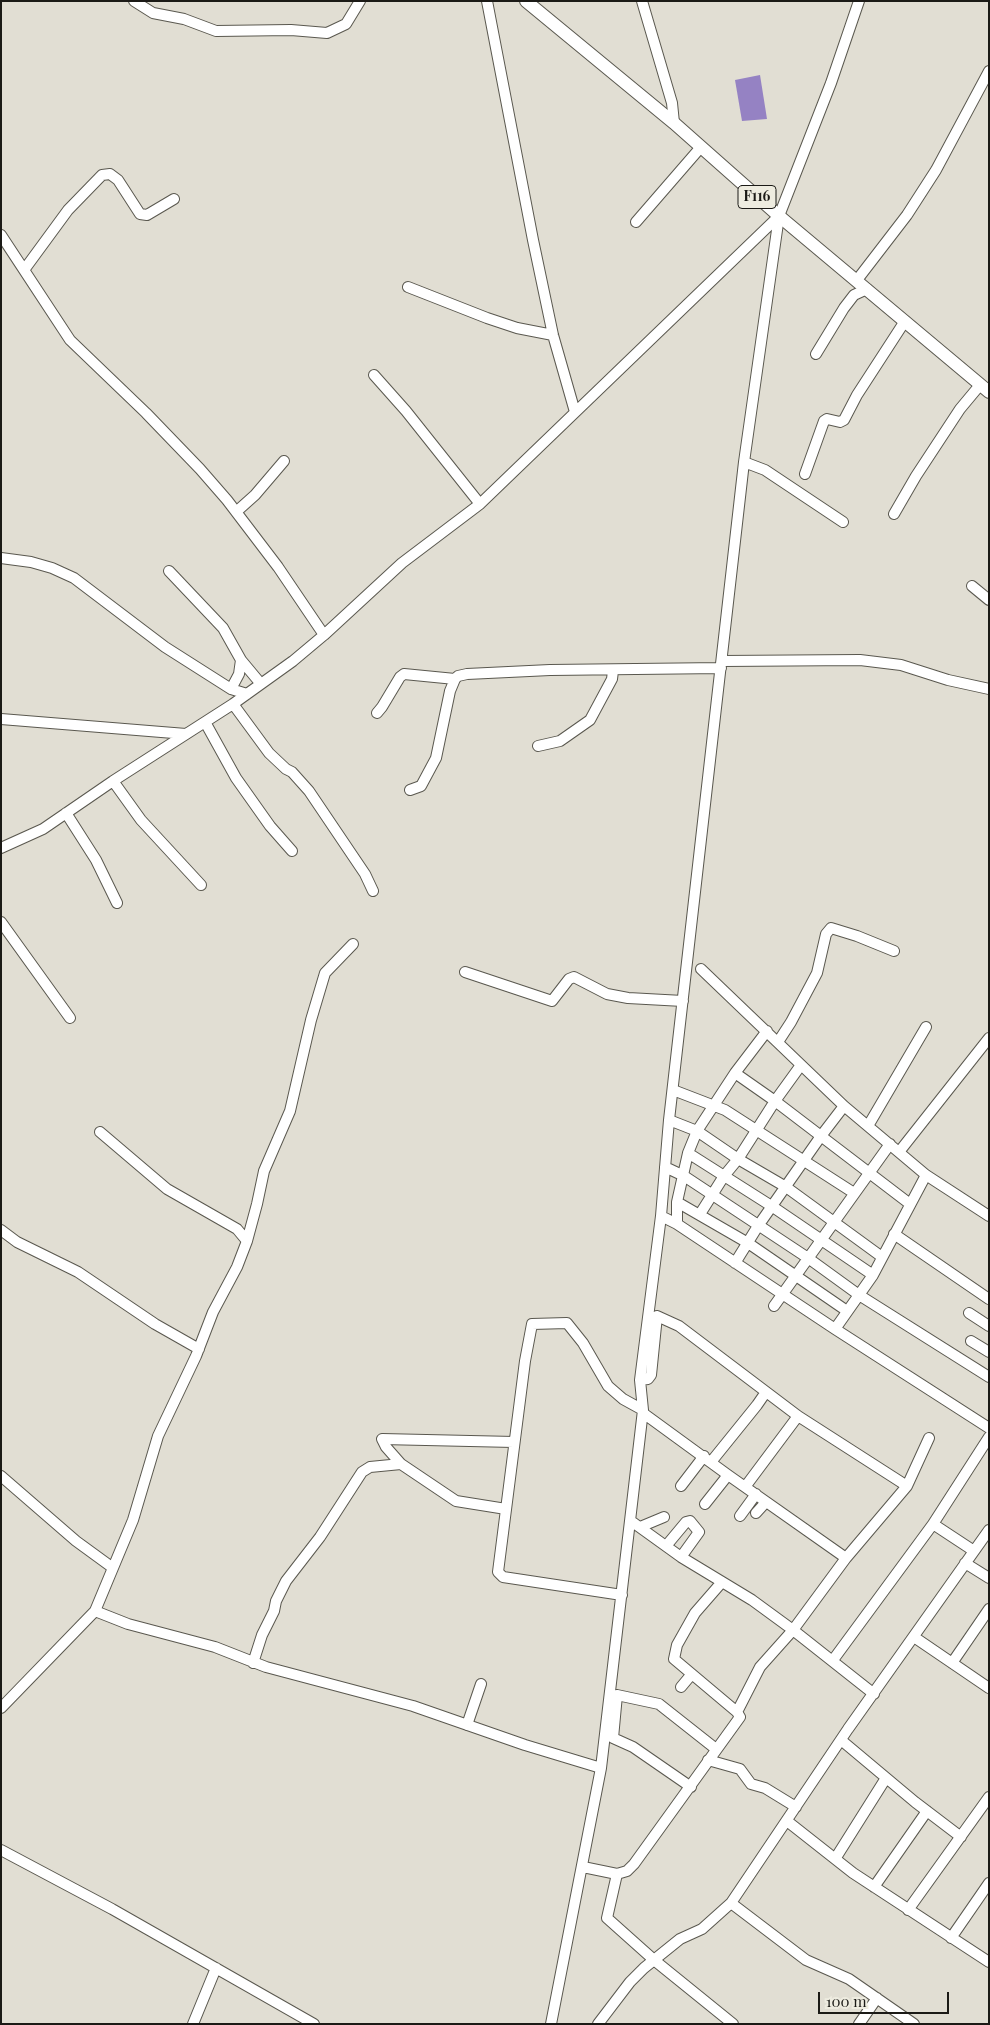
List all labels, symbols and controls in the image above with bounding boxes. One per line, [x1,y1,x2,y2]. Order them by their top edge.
road number: F116 [738,186,776,208]
scale bar [820,1982,951,2014]
text: 100 m [826,1991,867,2011]

